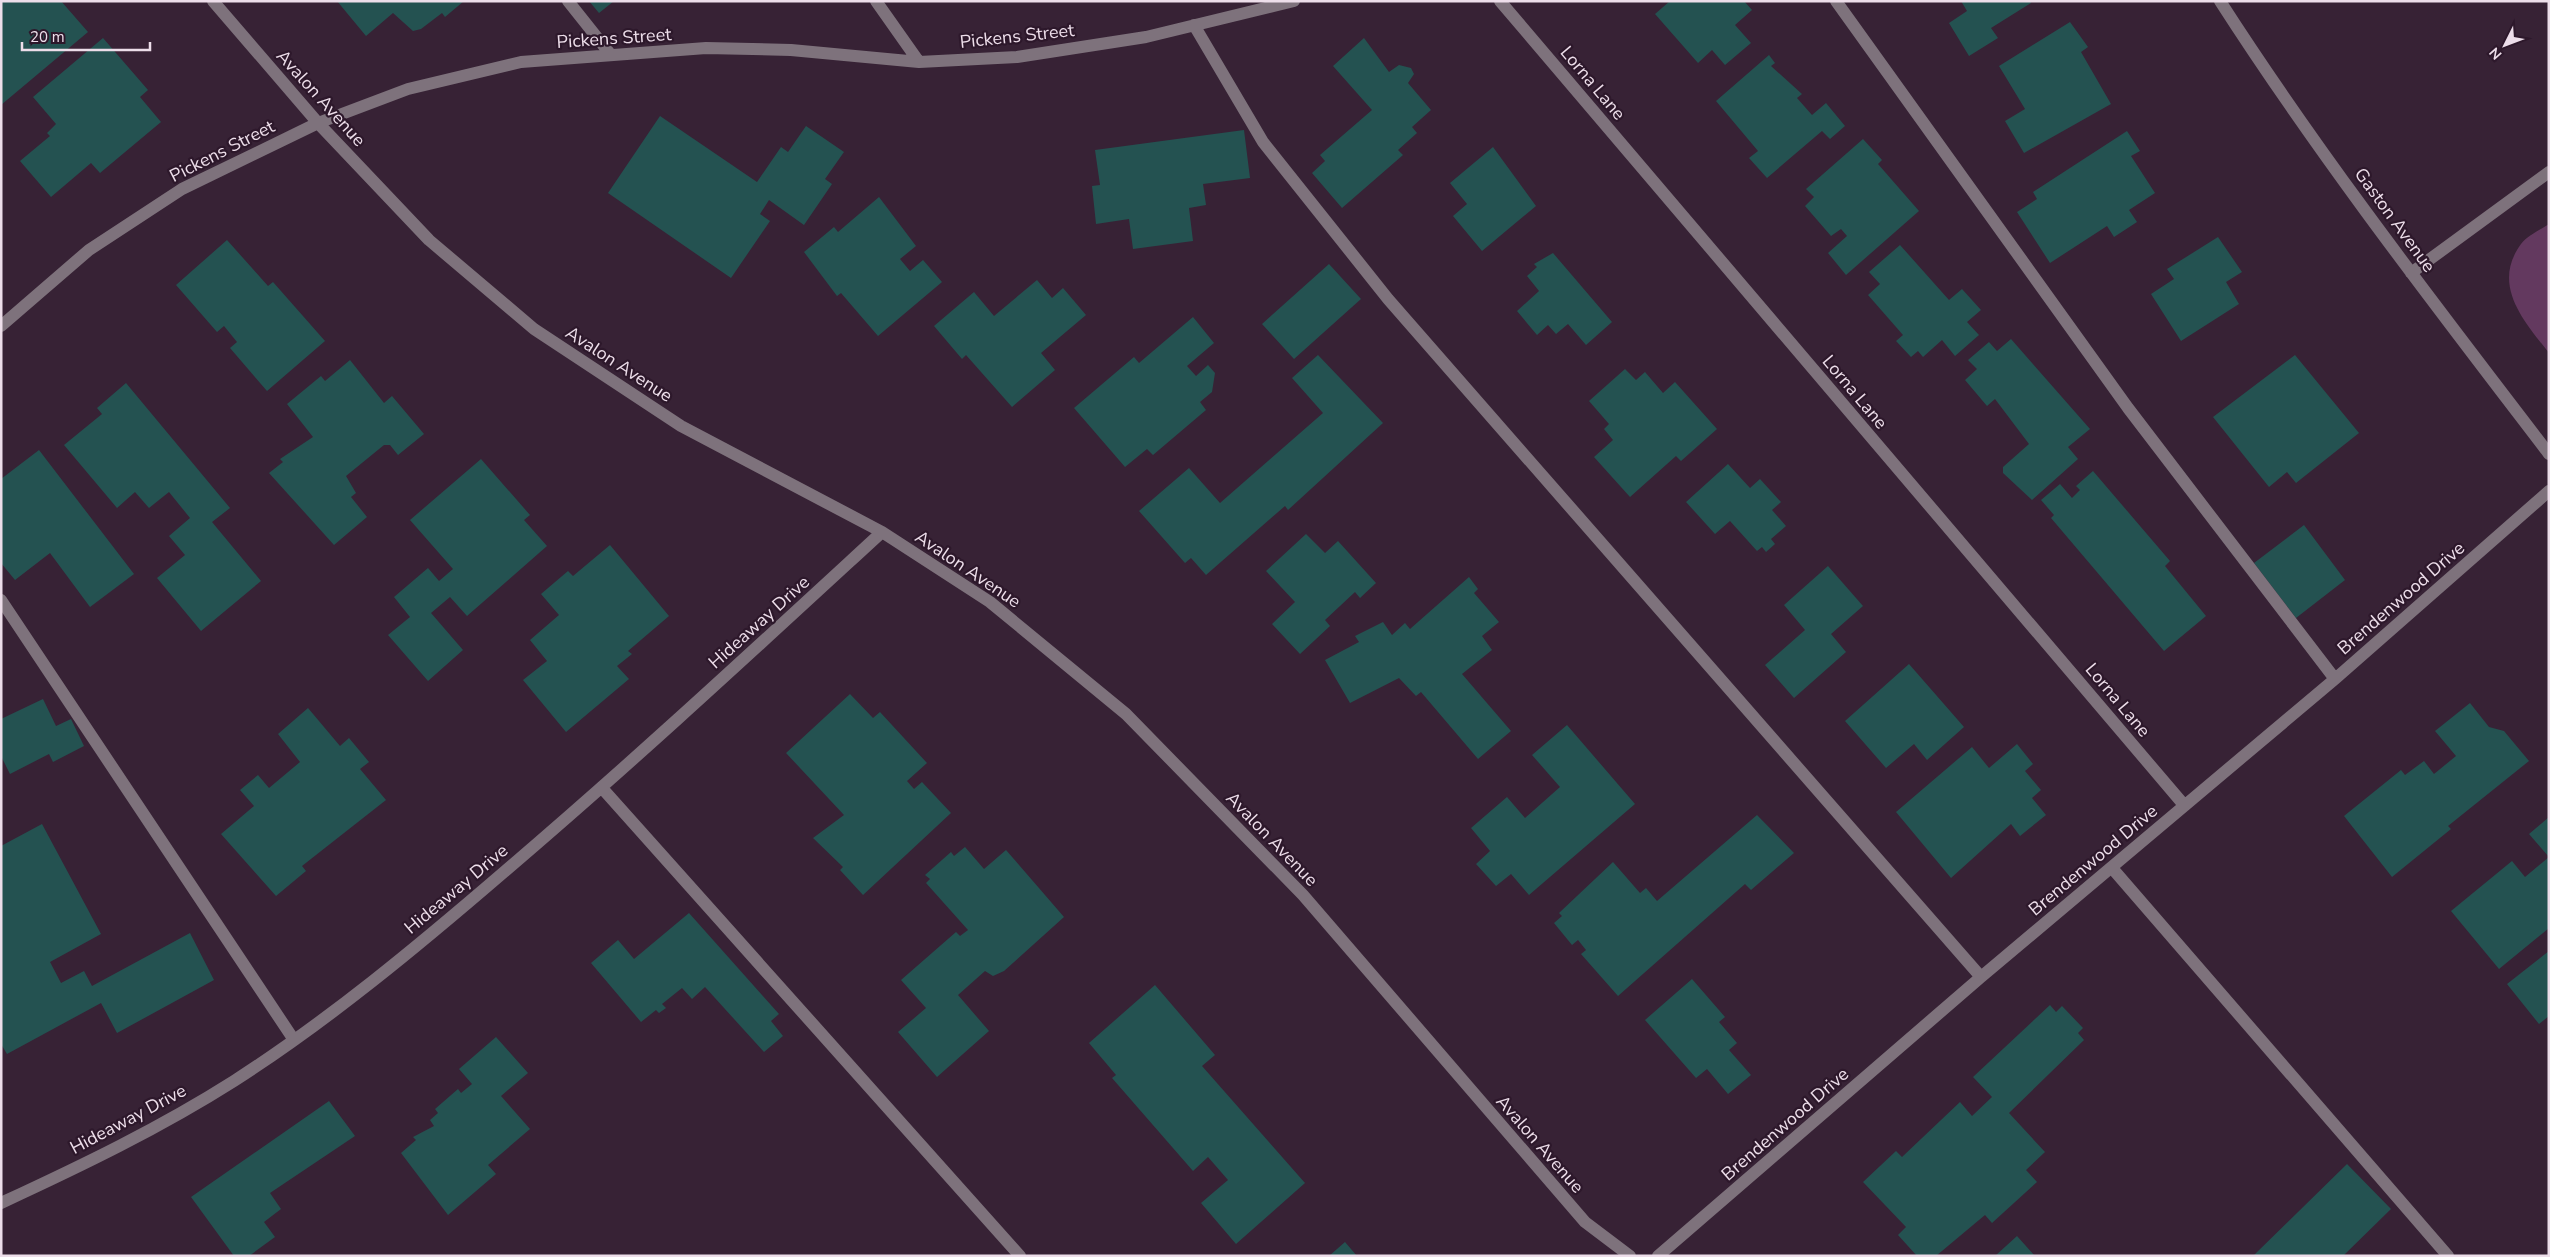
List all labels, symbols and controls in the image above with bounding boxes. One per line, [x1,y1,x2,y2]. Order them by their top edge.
street label: Pickens Street [959,18,1076,54]
scale bar [22,20,150,52]
north arrow [2480,20,2530,70]
street label: Pickens Street [556,22,673,54]
text: 20 m [30,27,65,47]
street label: Lorna Lane [1555,41,1631,125]
text: N [2485,43,2506,64]
street label: Avalon Avenue [271,44,371,152]
street label: Pickens Street [165,114,279,188]
street label: Gaston Avenue [2349,163,2441,277]
street label: Avalon Avenue [561,321,677,407]
street label: Lorna Lane [1817,350,1893,434]
street label: Avalon Avenue [910,525,1026,613]
street label: Brendenwood Drive [2332,536,2470,660]
street label: Hideaway Drive [703,570,815,674]
street label: Lorna Lane [2080,658,2156,742]
street label: Avalon Avenue [1221,787,1323,891]
street label: Brendenwood Drive [2023,799,2163,921]
street label: Hideaway Drive [399,839,513,939]
street label: Brendenwood Drive [1716,1062,1854,1186]
street label: Hideaway Drive [66,1078,190,1160]
street label: Avalon Avenue [1491,1090,1589,1198]

